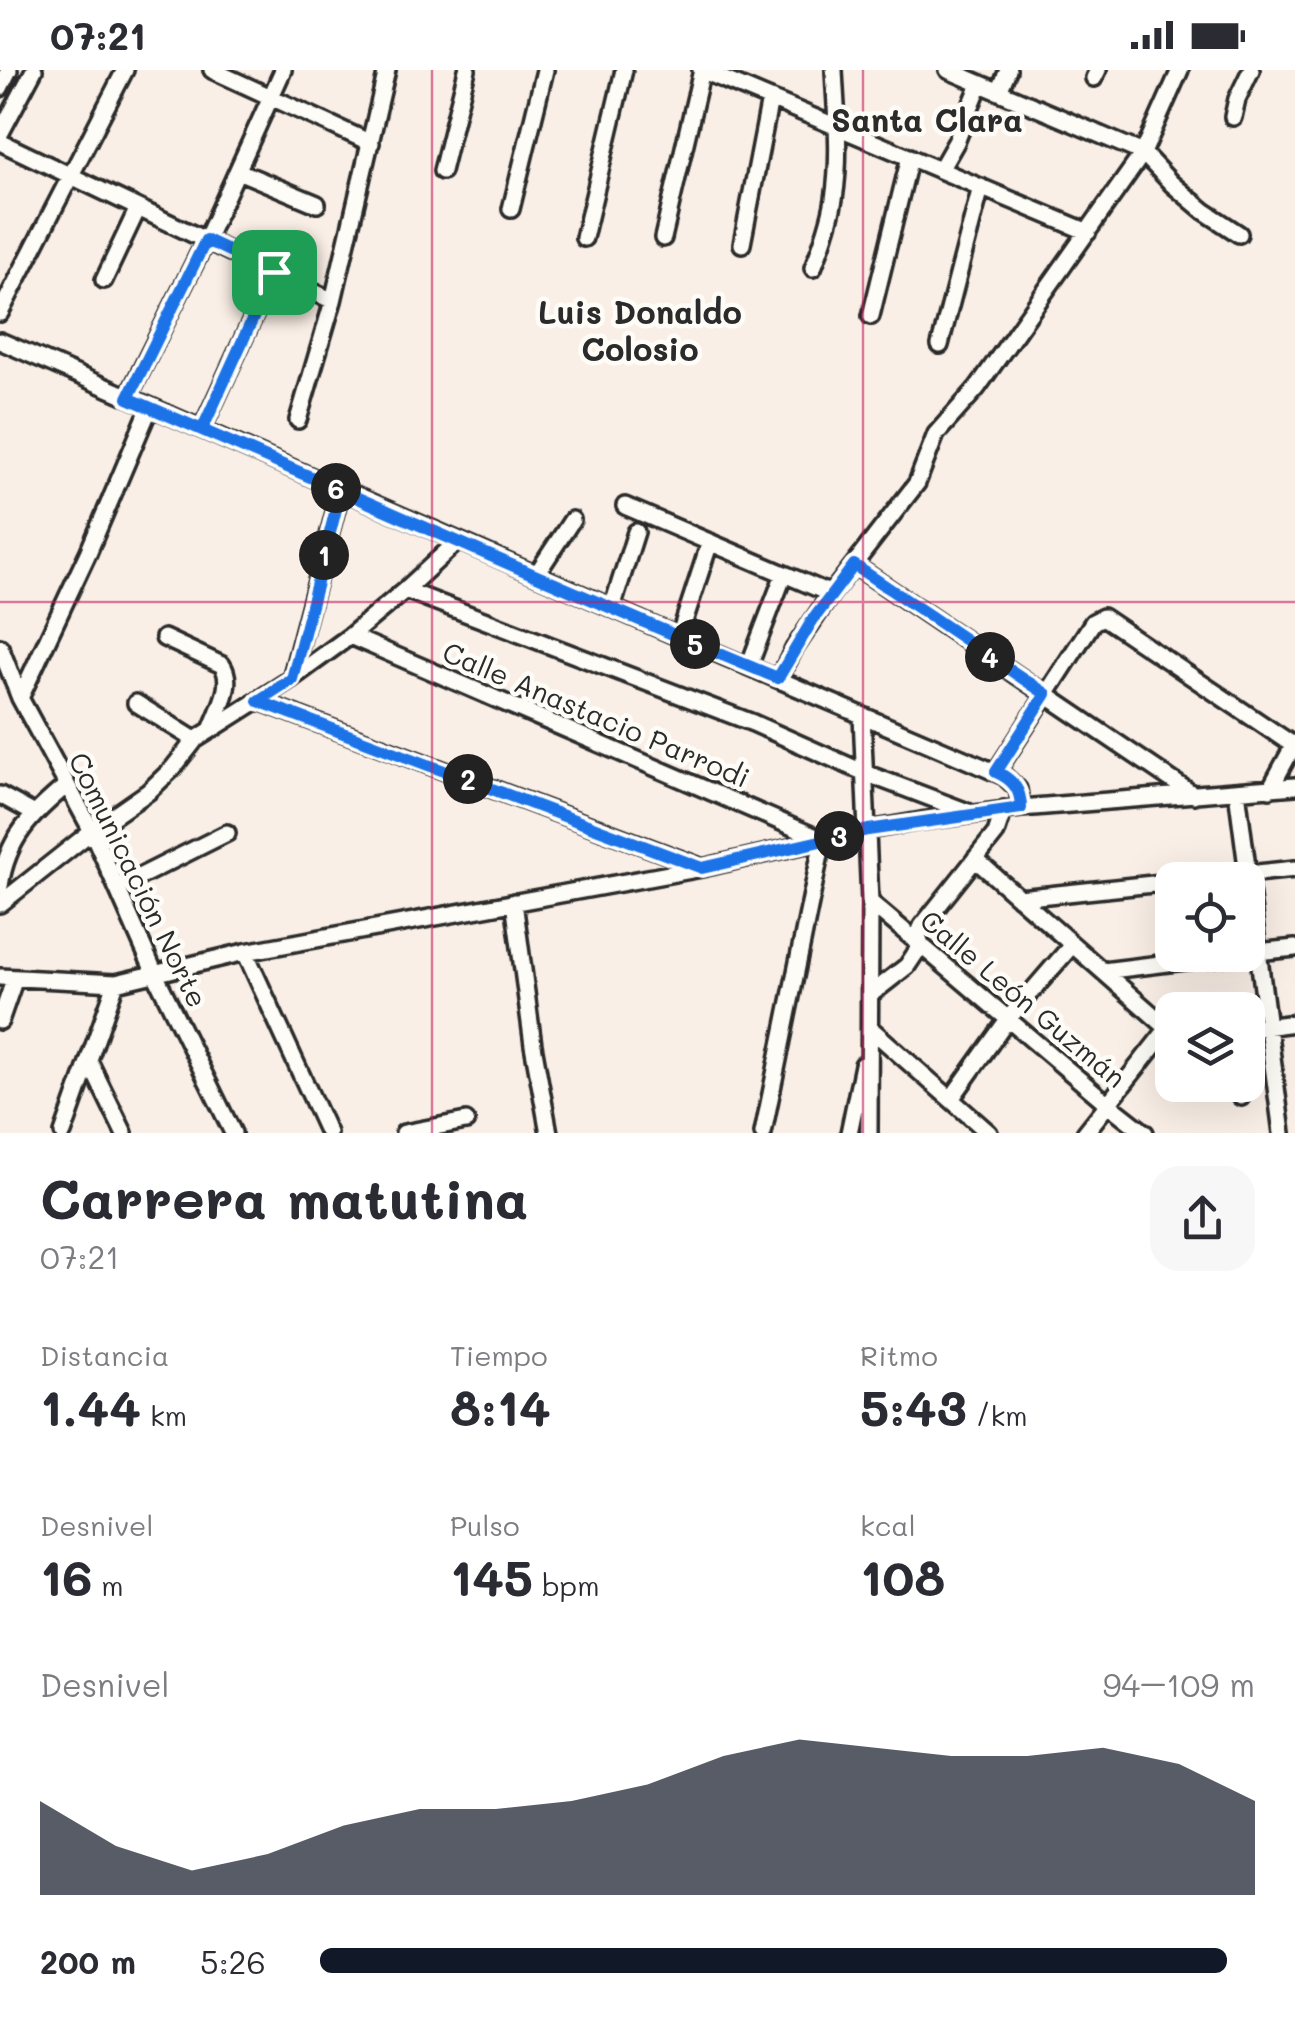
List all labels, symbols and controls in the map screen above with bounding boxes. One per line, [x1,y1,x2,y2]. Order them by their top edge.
text: 07:21 [50,10,146,60]
district label: Santa Clara [831,98,1023,140]
pin [232,230,317,315]
icon: arrive [247,245,302,300]
district label: Luis Donaldo Colosio [538,290,742,369]
pin: 6 [311,463,361,513]
text: 6 [328,470,344,506]
pin: 1 [299,530,349,580]
text: 1 [318,537,330,573]
pin: 5 [670,619,720,669]
text: 5 [687,626,703,662]
pin: 4 [965,632,1015,682]
street label: Calle Anastacio Parrodi [438,633,755,795]
text: 4 [981,639,999,675]
street label: Comunicación Norte [61,746,216,1013]
pin: 2 [443,754,493,804]
text: 2 [460,761,476,797]
pin: 3 [814,811,864,861]
text: 3 [831,818,847,854]
map controls [1155,862,1265,1102]
button: locate [1155,862,1265,972]
street label: Calle León Guzmán [913,902,1134,1095]
button: layers [1155,992,1265,1102]
text: Carrera matutina [40,1161,529,1233]
button: share [1150,1166,1255,1271]
text: 07:21 [40,1235,120,1277]
text: Distancia [40,1337,169,1373]
text: Tiempo [450,1337,548,1373]
text: Ritmo [860,1337,938,1373]
text: 1.44 [40,1373,141,1439]
text: 8:14 [450,1373,551,1439]
text: 5:43 [860,1373,967,1439]
text: km [141,1397,187,1433]
text: /km [967,1397,1028,1433]
text: Desnivel [40,1507,153,1543]
text: Pulso [450,1507,520,1543]
text: kcal [860,1507,916,1543]
text: 16 [40,1543,92,1609]
text: 145 [450,1543,533,1609]
text: 108 [860,1543,945,1609]
text: m [92,1567,124,1603]
text: bpm [533,1567,599,1603]
text: Desnivel [40,1663,170,1705]
text: 94–109 m [1102,1663,1255,1705]
text: 200 m [40,1940,136,1982]
text: 5:26 [200,1940,266,1982]

